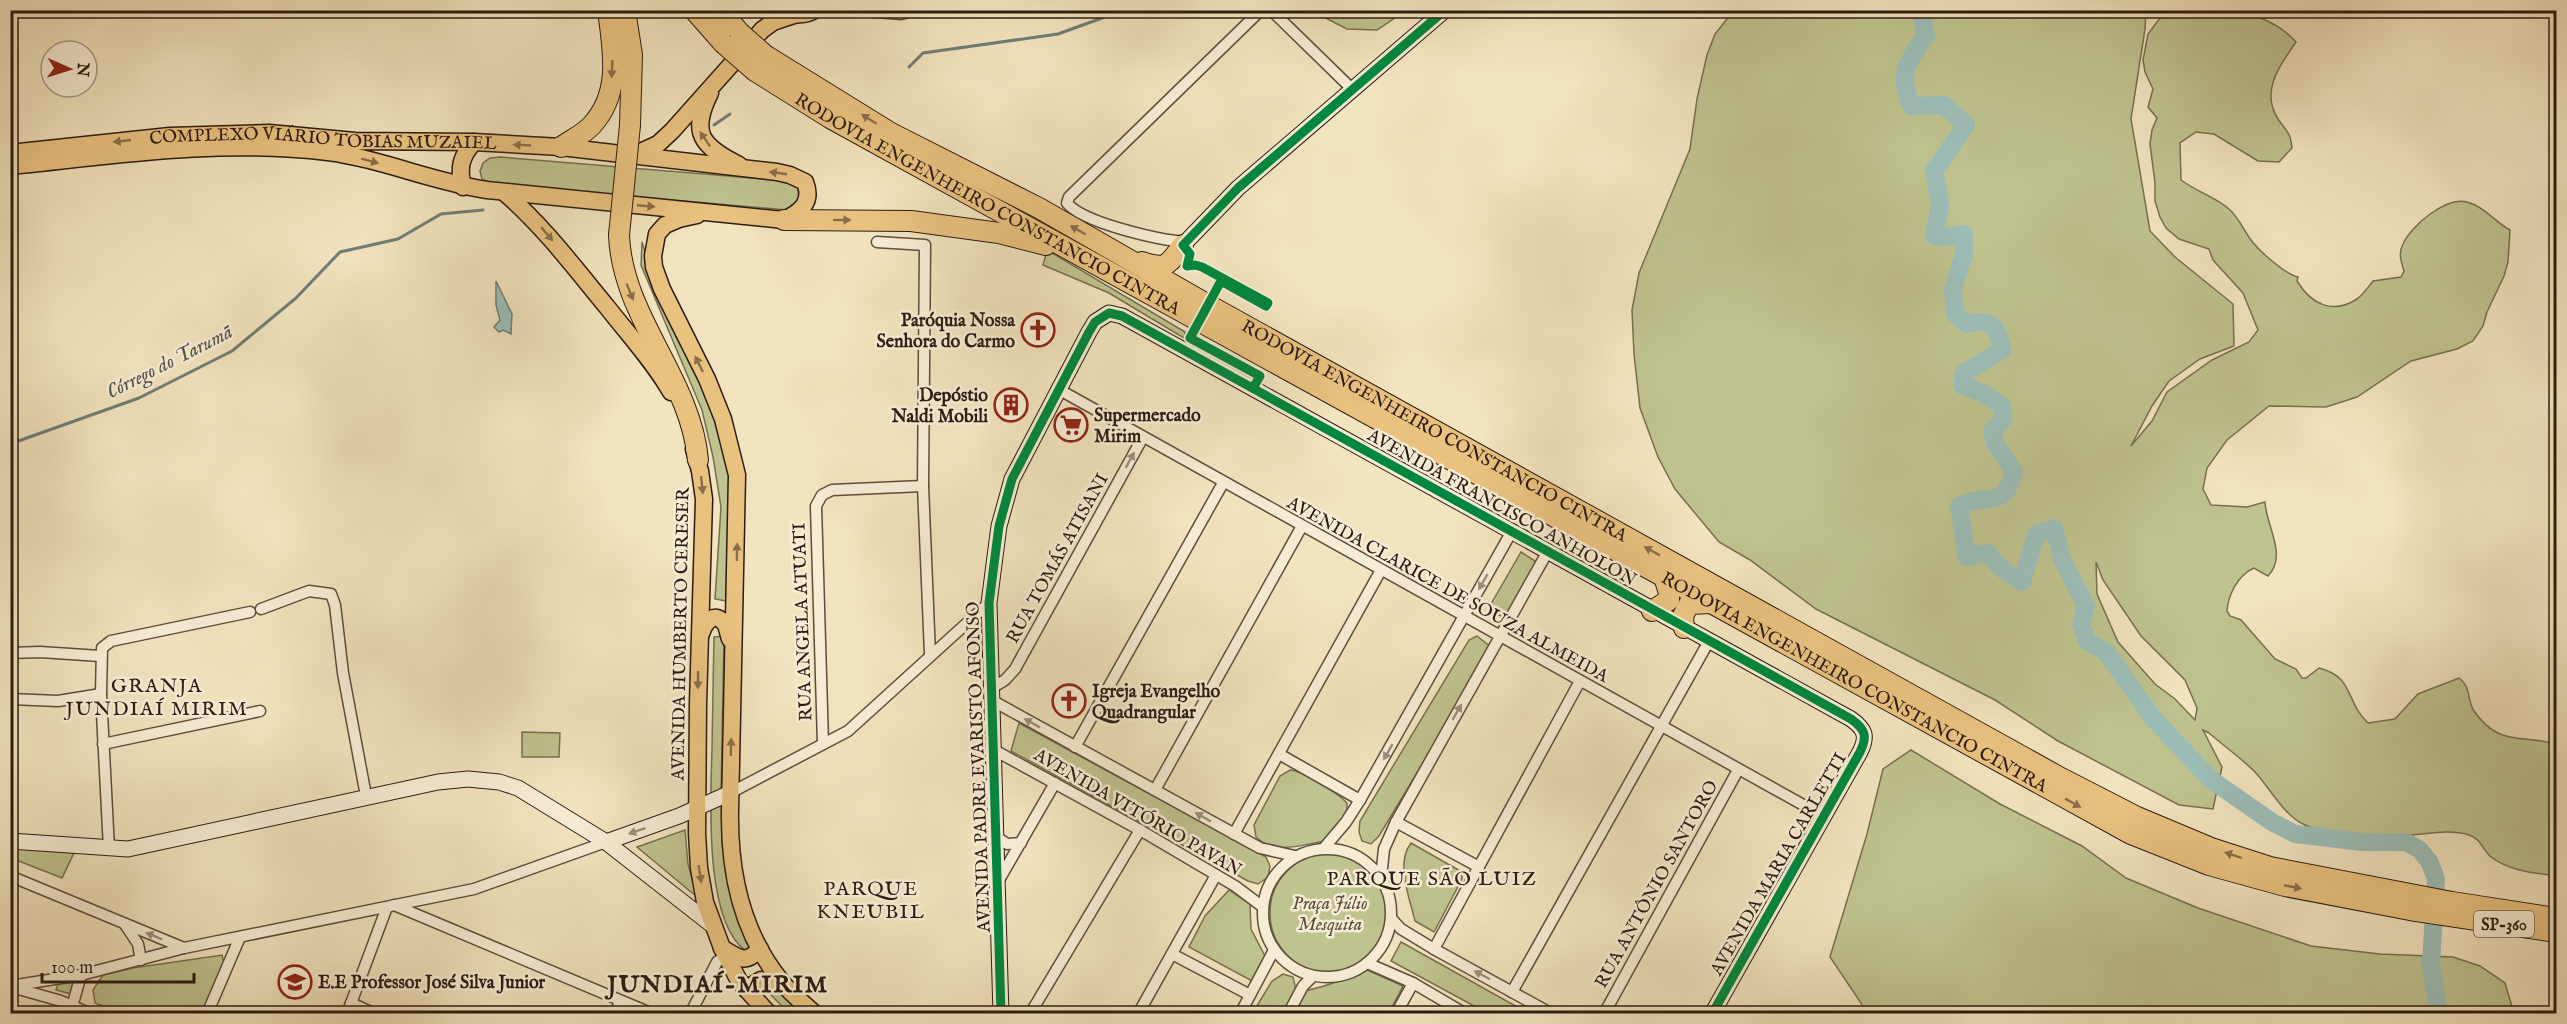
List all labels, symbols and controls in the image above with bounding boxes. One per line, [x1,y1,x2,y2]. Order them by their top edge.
north arrow [39,39,99,99]
one-way arrow [608,59,617,78]
text: N [72,61,92,77]
street label: RODOVIA ENGENHEIRO CONSTANCIO CINTRA [790,89,1185,322]
one-way arrow [861,114,877,125]
street label: COMPLEXO VIÁRIO TOBIAS MUZAIEL [148,122,497,156]
one-way arrow [700,131,711,148]
one-way arrow [112,136,131,146]
one-way arrow [512,140,531,149]
one-way arrow [361,156,379,166]
one-way arrow [769,168,788,178]
one-way arrow [637,201,656,211]
one-way arrow [833,215,852,225]
one-way arrow [1069,225,1086,235]
one-way arrow [540,226,553,241]
one-way arrow [625,283,635,301]
place label: Paróquia Nossa Senhora do Carmo [876,310,1016,354]
church icon: Paróquia Nossa Senhora do Carmo [1020,312,1056,348]
street label: RODOVIA ENGENHEIRO CONSTANCIO CINTRA [1237,316,1632,548]
water label: Córrego do Tarumã [102,319,239,406]
one-way arrow [695,356,704,373]
place label: Depóstio Naldi Mobili [890,385,988,429]
building icon: Depóstio Naldi Mobili [993,387,1029,423]
place label: Supermercado Mirim [1094,405,1201,449]
supermarket icon: Supermercado Mirim [1053,407,1089,443]
street label: AVENIDA FRANCISCO ANHOLON [1362,424,1640,592]
one-way arrow [1125,451,1135,468]
street label: RUA TOMÁS ATISANI [1000,468,1115,648]
one-way arrow [697,475,707,494]
street label: AVENIDA HUMBERTO CERESER [667,486,696,782]
street label: AVENIDA CLARICE DE SOUZA ALMEIDA [1282,491,1613,689]
street label: RUA ANGELA ATUATI [789,522,818,722]
one-way arrow [732,543,741,562]
one-way arrow [1643,546,1660,556]
street label: RODOVIA ENGENHEIRO CONSTANCIO CINTRA [1657,568,2052,799]
one-way arrow [1478,574,1488,591]
street label: AVENIDA PADRE EVARISTO AFONSO [962,601,997,934]
one-way arrow [694,670,703,689]
district label: GRANJA JUNDIAÍ MIRIM [64,674,248,722]
place label: Igreja Evangelho Quadrangular [1092,681,1220,725]
church icon: Igreja Evangelho Quadrangular [1051,683,1087,719]
one-way arrow [1452,703,1462,720]
one-way arrow [1023,718,1040,728]
one-way arrow [726,738,736,757]
street label: AVENIDA VITÓRIO PAVAN [1028,742,1247,883]
one-way arrow [1382,744,1393,760]
street label: AVENIDA MARIA CARLETTI [1705,749,1853,981]
street label: RUA ANTÔNIO SANTORO [1589,776,1724,993]
one-way arrow [2065,797,2081,808]
one-way arrow [1194,812,1211,822]
one-way arrow [628,826,646,836]
one-way arrow [2224,850,2242,860]
one-way arrow [696,865,705,884]
district label: PARQUE SÃO LUIZ [1327,867,1537,892]
district label: PARQUE KNEUBIL [817,877,925,925]
one-way arrow [2284,883,2303,892]
park label: Praça Júlio Mesquita [1292,893,1368,937]
road number: SP-360 [2474,911,2534,937]
one-way arrow [145,931,163,940]
scale bar [42,946,194,984]
text: 100 m [51,957,93,980]
school or university icon: E.E Professor José Silva Junior [277,964,313,1000]
district label: JUNDIAÍ-MIRIM [604,970,829,1001]
one-way arrow [1473,970,1490,980]
place label: E.E Professor José Silva Junior [318,972,546,995]

